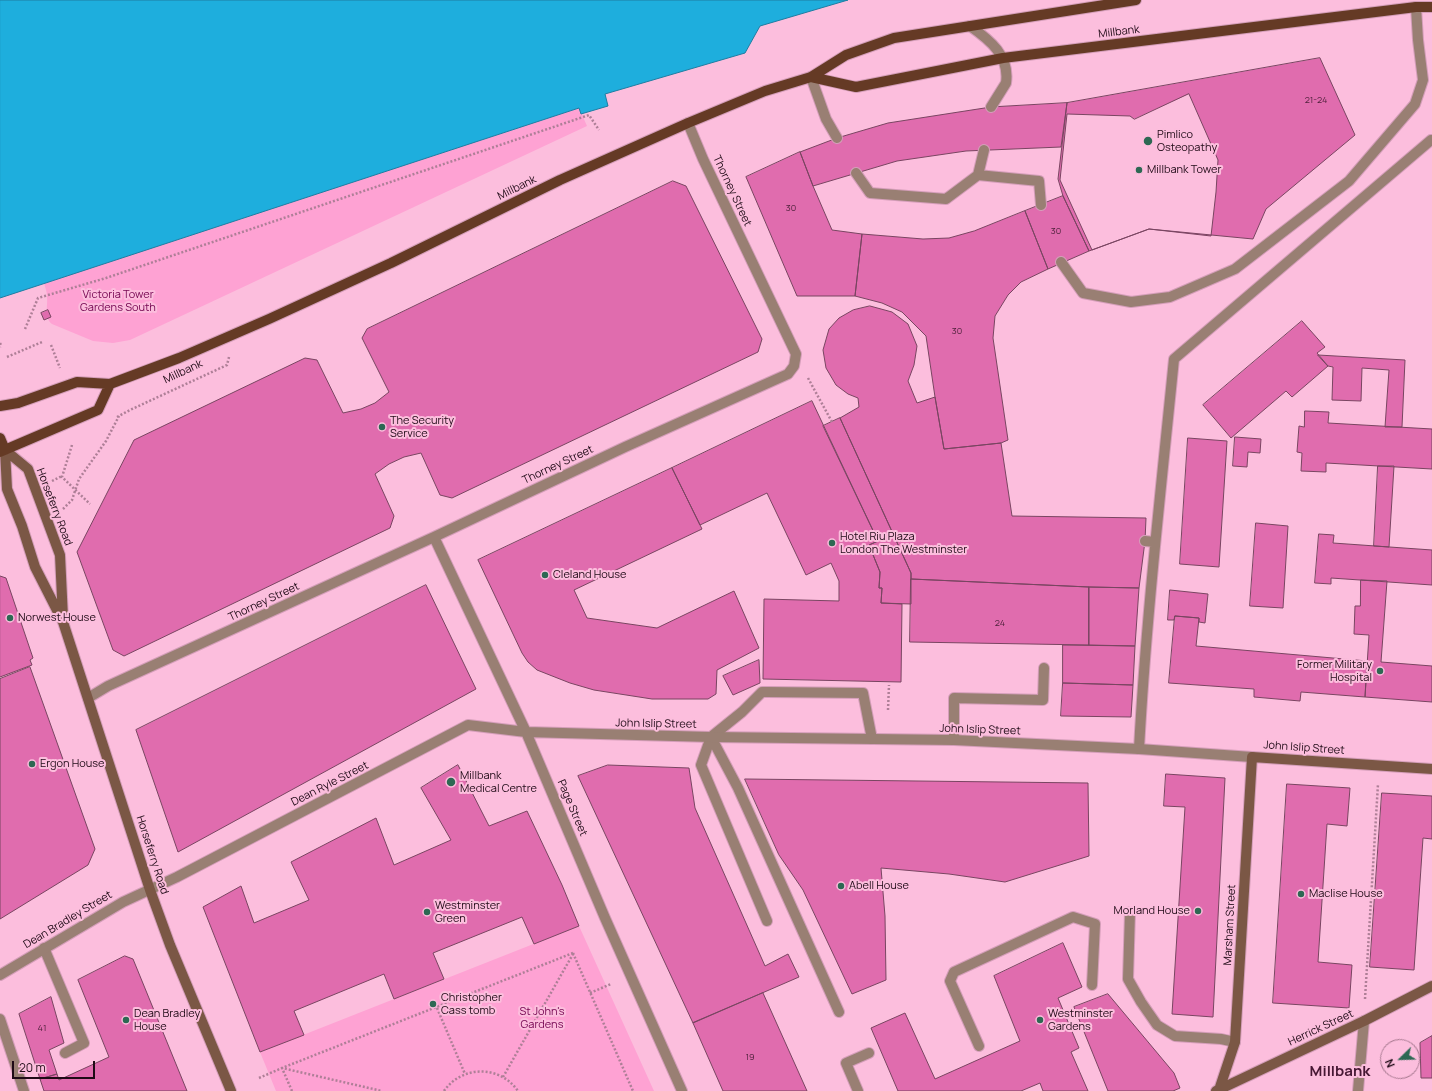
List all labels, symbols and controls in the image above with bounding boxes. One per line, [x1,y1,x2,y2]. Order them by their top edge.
street label: Millbank [1098,23,1140,41]
house number: 21-24 [1305,95,1327,105]
place label: Pimlico Osteopathy [1157,128,1217,154]
marker: Pimlico Osteopathy [1142,135,1154,147]
street label: Thorney Street [710,153,754,229]
place label: Millbank Tower [1147,163,1221,177]
marker: Millbank Tower [1134,165,1144,175]
street label: Millbank [495,173,539,203]
house number: 30 [786,203,796,213]
house number: 30 [1051,226,1061,236]
park label: Victoria Tower Gardens South [80,288,156,314]
house number: 30 [952,326,962,336]
street label: Millbank [161,357,205,387]
place label: The Security Service [390,414,454,440]
marker: The Security Service [377,422,387,432]
street label: Thorney Street [520,443,596,487]
street label: Horseferry Road [33,466,75,548]
place label: Hotel Riu Plaza London The Westminster [840,530,967,556]
marker: Hotel Riu Plaza London The Westminster [827,538,837,548]
place label: Cleland House [553,568,627,582]
marker: Cleland House [540,570,550,580]
street label: Thorney Street [226,580,302,624]
place label: Norwest House [18,611,96,625]
marker: Norwest House [5,613,15,623]
house number: 24 [995,618,1005,628]
place label: Former Military Hospital [1297,658,1372,684]
marker: Former Military Hospital [1375,666,1385,676]
street label: John Islip Street [615,717,697,731]
street label: John Islip Street [939,722,1021,738]
street label: John Islip Street [1263,739,1345,757]
place label: Ergon House [40,757,105,771]
marker: Ergon House [27,759,37,769]
street label: Dean Ryle Street [289,759,371,809]
place label: Millbank Medical Centre [460,769,537,795]
marker: Millbank Medical Centre [445,776,457,788]
street label: Page Street [554,778,590,838]
street label: Horseferry Road [133,814,171,896]
place label: Abell House [849,879,909,893]
marker: Abell House [836,881,846,891]
street label: Marsham Street [1221,884,1239,966]
place label: Maclise House [1309,887,1383,901]
street label: Dean Bradley Street [21,888,115,952]
marker: Maclise House [1296,889,1306,899]
place label: Westminster Green [435,899,500,925]
place label: Morland House [1114,904,1190,918]
marker: Morland House [1193,906,1203,916]
marker: Westminster Green [422,907,432,917]
place label: Christopher Cass tomb [441,991,502,1017]
marker: Christopher Cass tomb [428,999,438,1009]
park label: St John's Gardens [520,1005,564,1031]
place label: Dean Bradley House [134,1007,200,1033]
place label: Westminster Gardens [1048,1007,1113,1033]
street label: Herrick Street [1286,1007,1356,1049]
marker: Dean Bradley House [121,1015,131,1025]
marker: Westminster Gardens [1035,1015,1045,1025]
house number: 41 [38,1023,46,1033]
north arrow [1380,1039,1420,1079]
house number: 19 [745,1052,755,1062]
scale bar [14,1053,97,1079]
text: N [1381,1057,1398,1070]
text: 20 m [19,1059,46,1076]
district label: Millbank [1310,1063,1370,1081]

